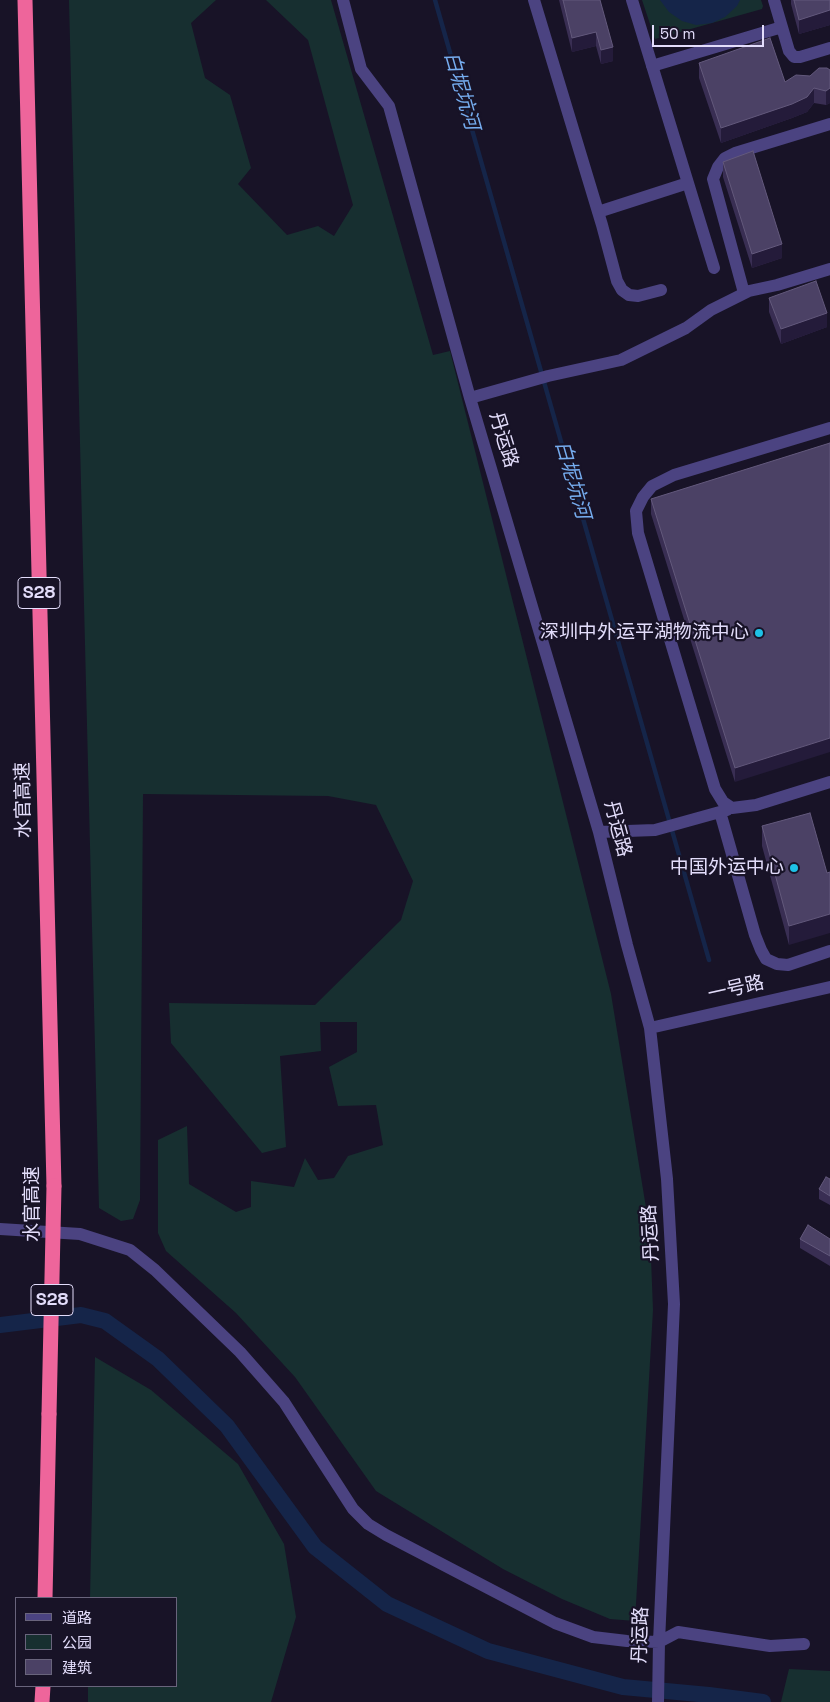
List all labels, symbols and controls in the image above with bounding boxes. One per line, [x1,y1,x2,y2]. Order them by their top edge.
scale bar [655,15,768,47]
text: 50 m [660,24,695,43]
water label: 白坭坑河 [438,49,484,133]
street label: 丹运路 [484,409,522,471]
water label: 白坭坑河 [549,438,595,522]
road number: S28 [18,578,60,608]
place label: 深圳中外运平湖物流中心 [540,622,749,644]
marker: 深圳中外运平湖物流中心 [753,627,765,639]
street label: 水官高速 [12,762,36,838]
street label: 丹运路 [599,799,635,859]
place label: 中国外运中心 [670,857,784,879]
marker: 中国外运中心 [788,862,800,874]
street label: 一号路 [706,971,766,1007]
street label: 水官高速 [22,1166,44,1242]
street label: 丹运路 [638,1204,664,1262]
road number: S28 [31,1284,73,1316]
legend [15,1597,178,1687]
street label: 丹运路 [629,1606,653,1664]
text: 道路 [62,1608,92,1627]
text: 公园 [62,1633,92,1652]
text: 建筑 [62,1658,92,1677]

